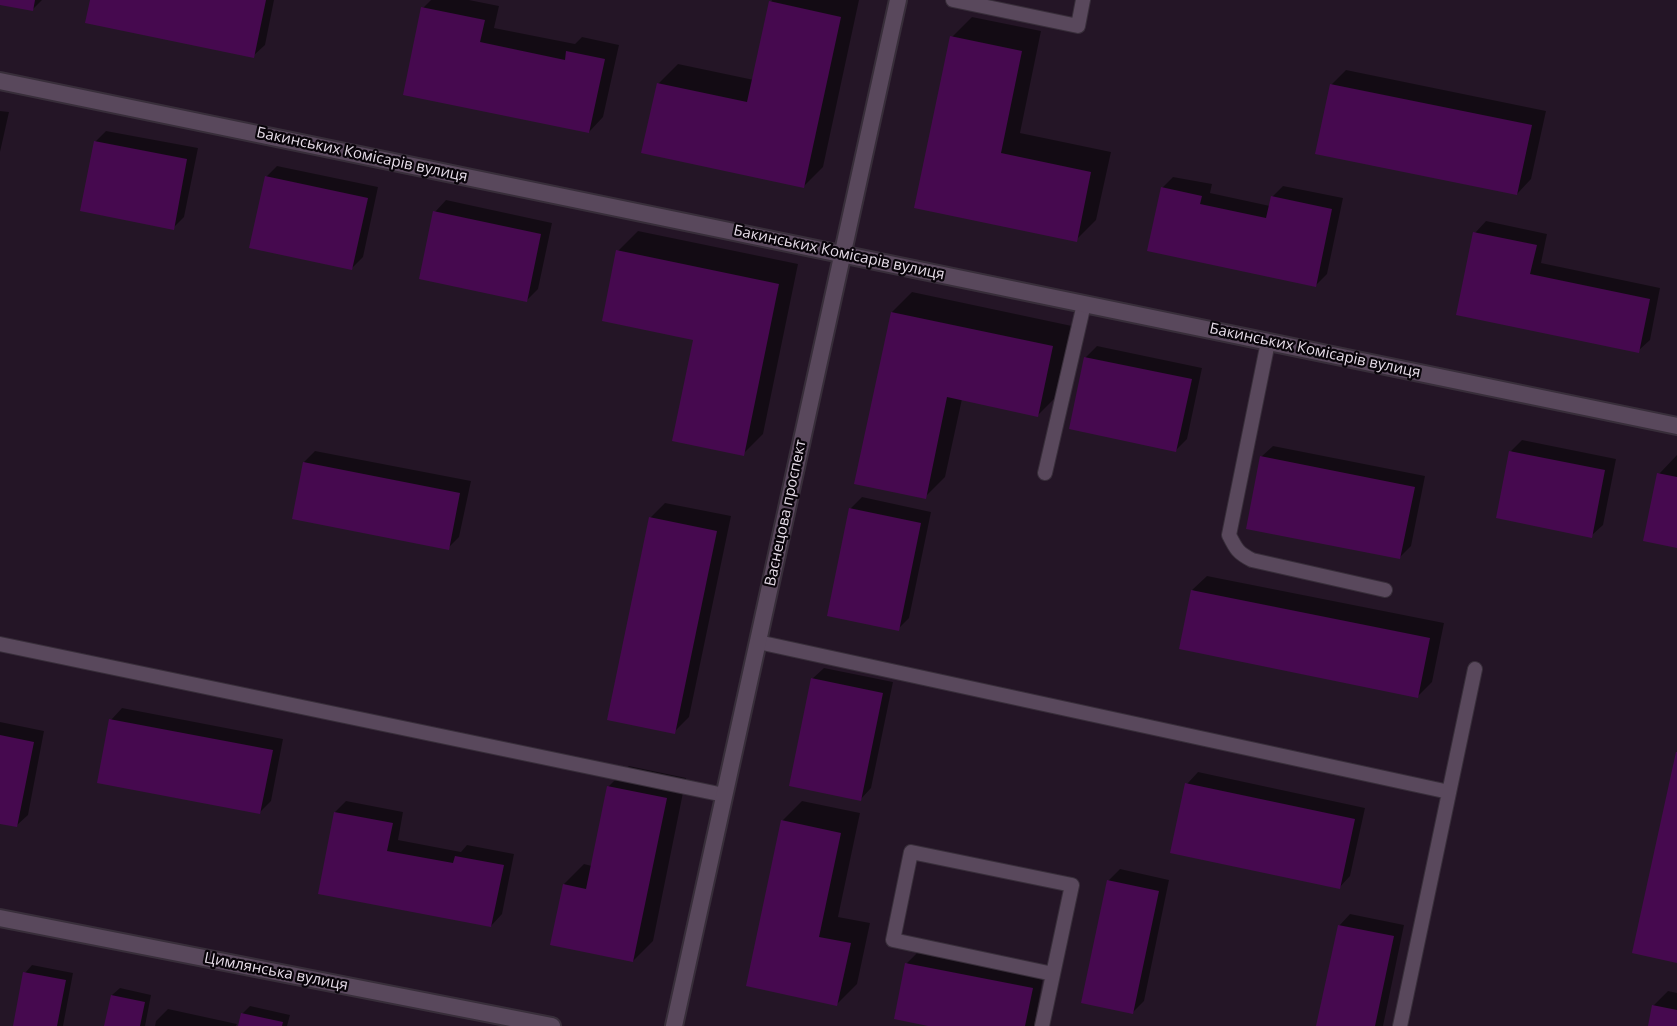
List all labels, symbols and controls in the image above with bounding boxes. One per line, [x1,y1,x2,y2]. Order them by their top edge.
street label: Бакинських Комісарів вулиця [255,124,469,186]
street label: Бакинських Комісарів вулиця [732,222,946,284]
street label: Бакинських Комісарів вулиця [1208,320,1422,382]
street label: Васнецова проспект [762,438,810,588]
street label: Цимлянська вулиця [203,949,349,995]

